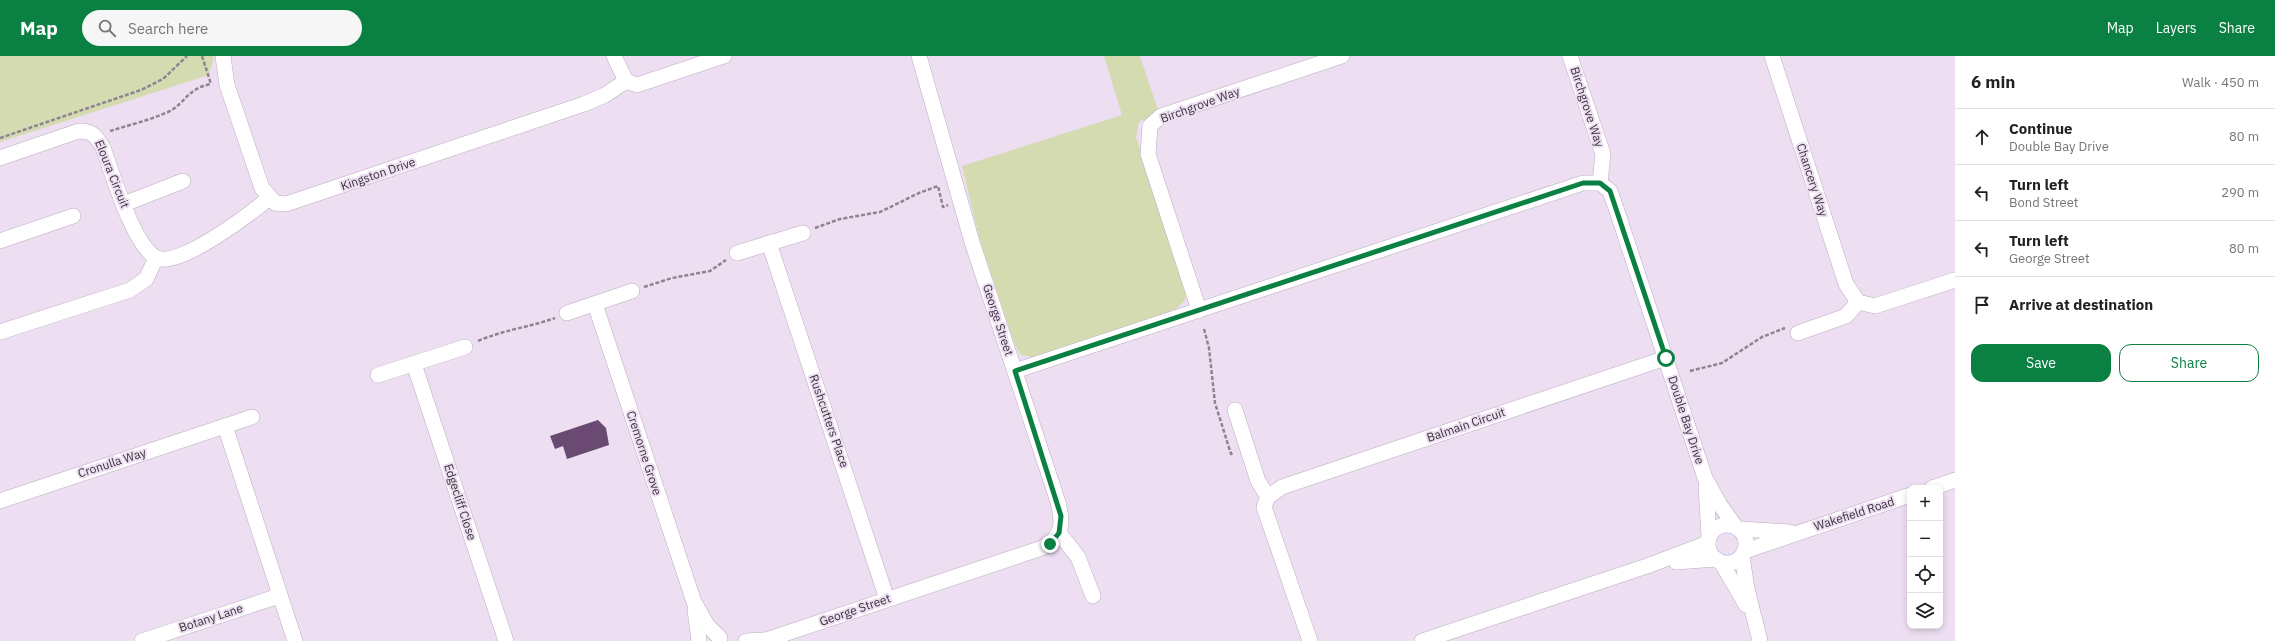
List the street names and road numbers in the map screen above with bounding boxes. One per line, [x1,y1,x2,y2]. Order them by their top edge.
street label: Birchgrove Way [1567,65,1608,149]
street label: Birchgrove Way [1158,83,1242,126]
street label: Eloura Circuit [92,138,133,210]
street label: Chancery Way [1794,141,1831,218]
street label: Kingston Drive [339,154,417,193]
street label: George Street [980,282,1017,358]
street label: Rushcutters Place [807,372,853,470]
street label: Double Bay Drive [1665,374,1708,466]
street label: Balmain Circuit [1425,404,1507,445]
street label: Cremorne Grove [624,409,665,497]
street label: Cronulla Way [76,444,148,481]
street label: Edgecliff Close [441,462,480,542]
street label: Wakefield Road [1812,493,1896,534]
street label: George Street [817,590,892,629]
street label: Botany Lane [177,600,245,635]

